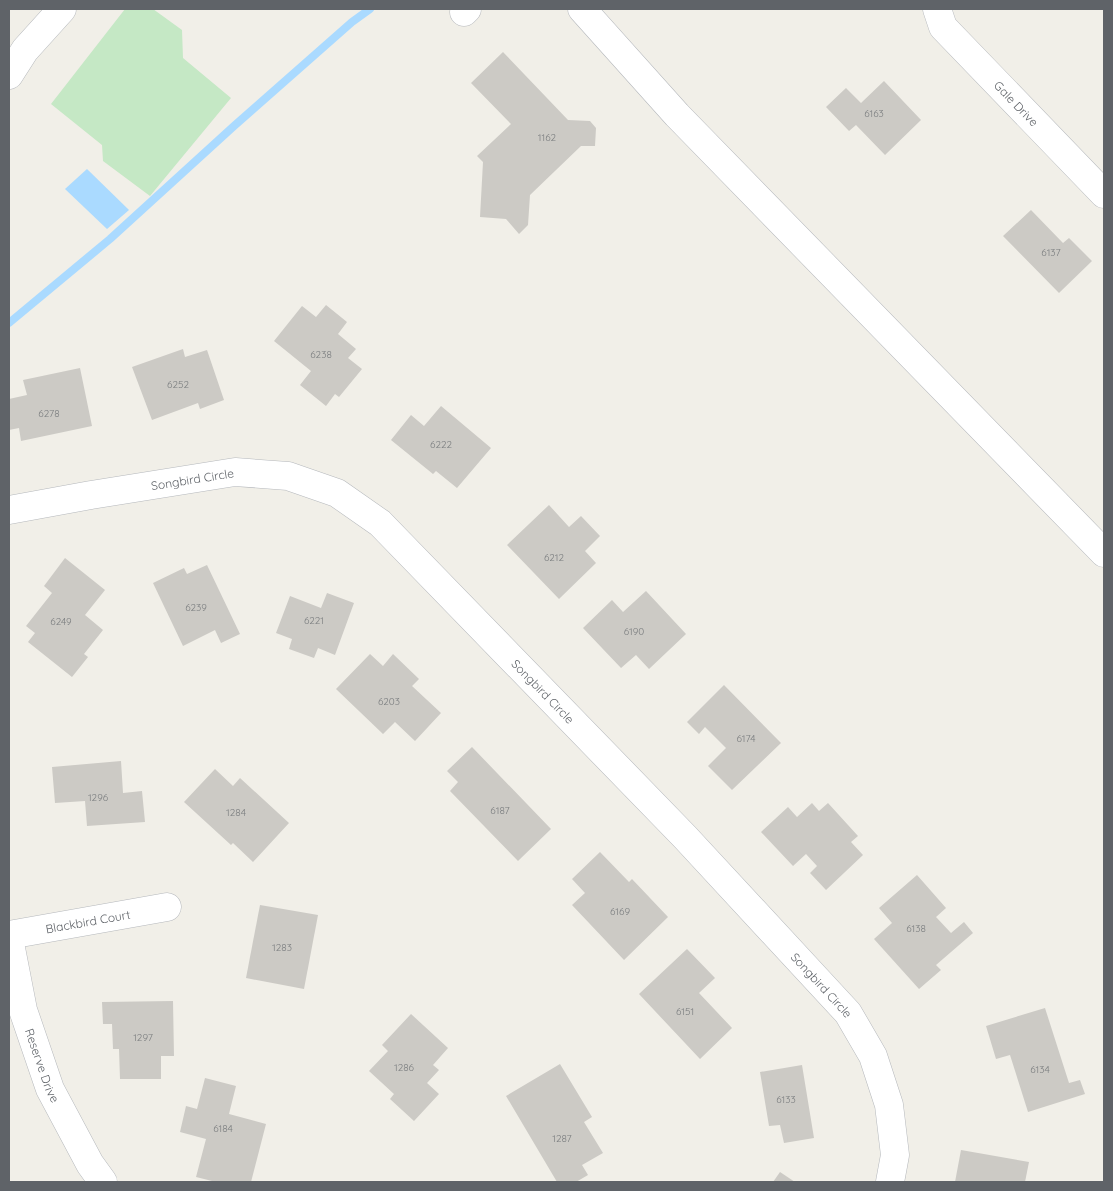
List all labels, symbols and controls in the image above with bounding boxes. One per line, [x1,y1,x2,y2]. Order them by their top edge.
street label: Gale Drive [991,77,1042,129]
house number: 6163 [864,107,884,120]
house number: 1162 [538,131,557,144]
house number: 6137 [1041,246,1061,259]
house number: 6238 [310,348,332,361]
house number: 6252 [167,378,189,391]
house number: 6278 [38,407,60,420]
house number: 6222 [430,438,452,451]
street label: Songbird Circle [150,465,235,493]
house number: 6212 [544,551,565,564]
house number: 6239 [185,601,207,614]
house number: 6221 [304,614,324,627]
house number: 6249 [50,615,72,628]
house number: 6190 [624,625,644,638]
street label: Songbird Circle [509,656,578,726]
house number: 6203 [378,695,400,708]
house number: 6174 [736,732,756,745]
house number: 1296 [88,791,109,804]
house number: 6187 [490,804,510,817]
house number: 1284 [226,806,246,819]
house number: 6169 [610,905,630,918]
street label: Blackbird Court [44,906,131,936]
house number: 6138 [906,922,926,935]
house number: 1283 [272,941,292,954]
street label: Songbird Circle [788,949,856,1020]
house number: 6151 [676,1005,694,1018]
street label: Reserve Drive [22,1026,63,1105]
house number: 1297 [133,1031,153,1044]
house number: 1286 [394,1061,415,1074]
house number: 6134 [1030,1063,1050,1076]
house number: 6133 [776,1093,796,1106]
house number: 6184 [213,1122,233,1135]
house number: 1287 [552,1132,572,1145]

